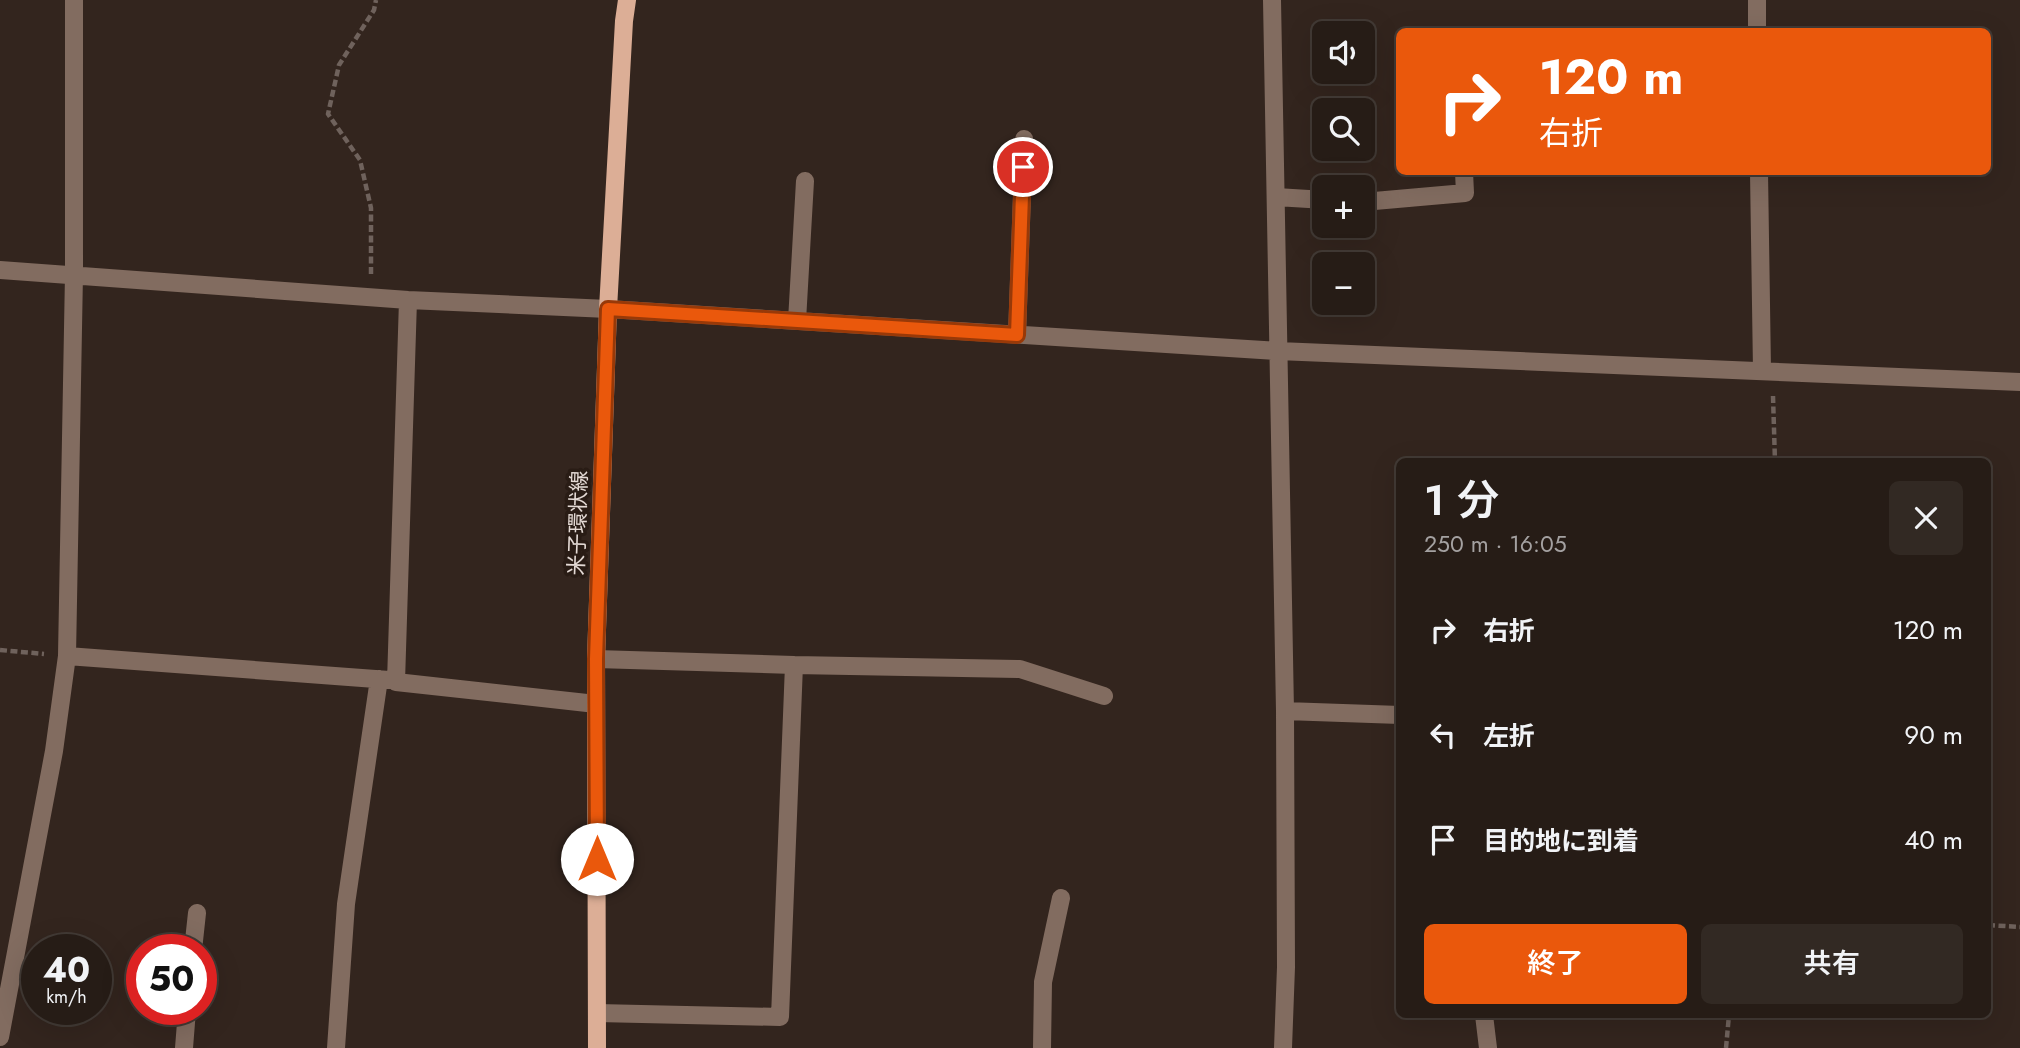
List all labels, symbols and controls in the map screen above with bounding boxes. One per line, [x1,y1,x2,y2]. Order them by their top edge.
map controls [1312,21,1375,315]
button: sound [1312,21,1375,84]
text: 120 m [1539,42,1683,112]
icon: right [1424,56,1515,147]
button: search [1312,98,1375,161]
text: 右折 [1539,110,1603,156]
pin [993,137,1053,197]
icon: arrive [1004,148,1042,186]
button: + [1312,175,1375,238]
button: − [1312,252,1375,315]
street label: 米子環状線 [561,470,595,576]
text: 1 分 [1424,470,1499,531]
button: close [1889,481,1963,555]
text: 250 m · 16:05 [1424,527,1567,561]
icon: right [1424,611,1462,649]
text: 120 m [1893,611,1963,649]
text: 右折 [1483,612,1535,650]
icon: left [1424,716,1462,754]
text: 90 m [1904,716,1963,754]
text: 左折 [1483,717,1535,755]
icon: arrive [1424,821,1462,859]
text: 40 m [1904,821,1963,859]
position arrow [560,822,634,896]
text: 目的地に到着 [1483,822,1639,860]
button: 終了 [1424,924,1687,1004]
button: 共有 [1701,924,1963,1004]
speed limit sign: 50 [126,934,217,1025]
text: 40 [43,945,90,995]
text: km/h [46,984,87,1010]

